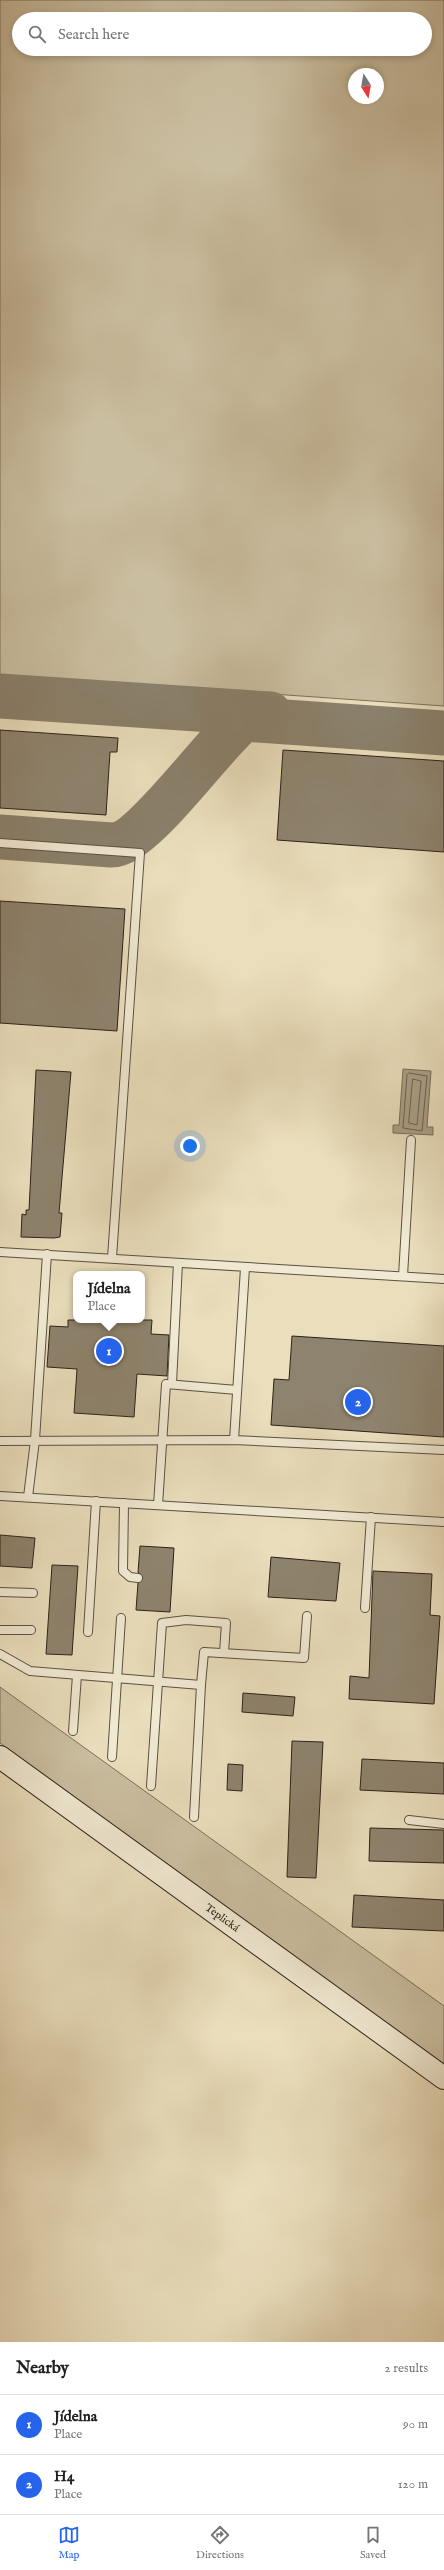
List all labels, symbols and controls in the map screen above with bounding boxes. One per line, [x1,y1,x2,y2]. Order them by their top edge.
search box [12,12,432,56]
icon: search [26,23,48,45]
text: Search here [58,25,129,44]
north arrow [348,68,384,104]
your location [180,1136,200,1156]
popup [73,1271,145,1323]
text: Jídelna [87,1279,131,1298]
text: Place [87,1298,116,1315]
pin: 1 [96,1336,122,1366]
pin: 2 [345,1387,371,1417]
street label: Teplická [202,1901,242,1935]
text: Nearby [16,2358,69,2379]
text: 2 results [384,2360,428,2377]
text: Jídelna [54,2407,97,2426]
text: 1 [27,2416,31,2433]
text: 90 m [403,2416,428,2433]
text: Place [54,2426,82,2443]
text: H4 [54,2467,74,2486]
text: 2 [26,2476,32,2493]
text: 120 m [398,2476,428,2493]
text: Place [54,2486,82,2503]
tab: Map [58,2524,80,2562]
tab: Directions [196,2524,244,2562]
tab: Saved [360,2524,386,2562]

